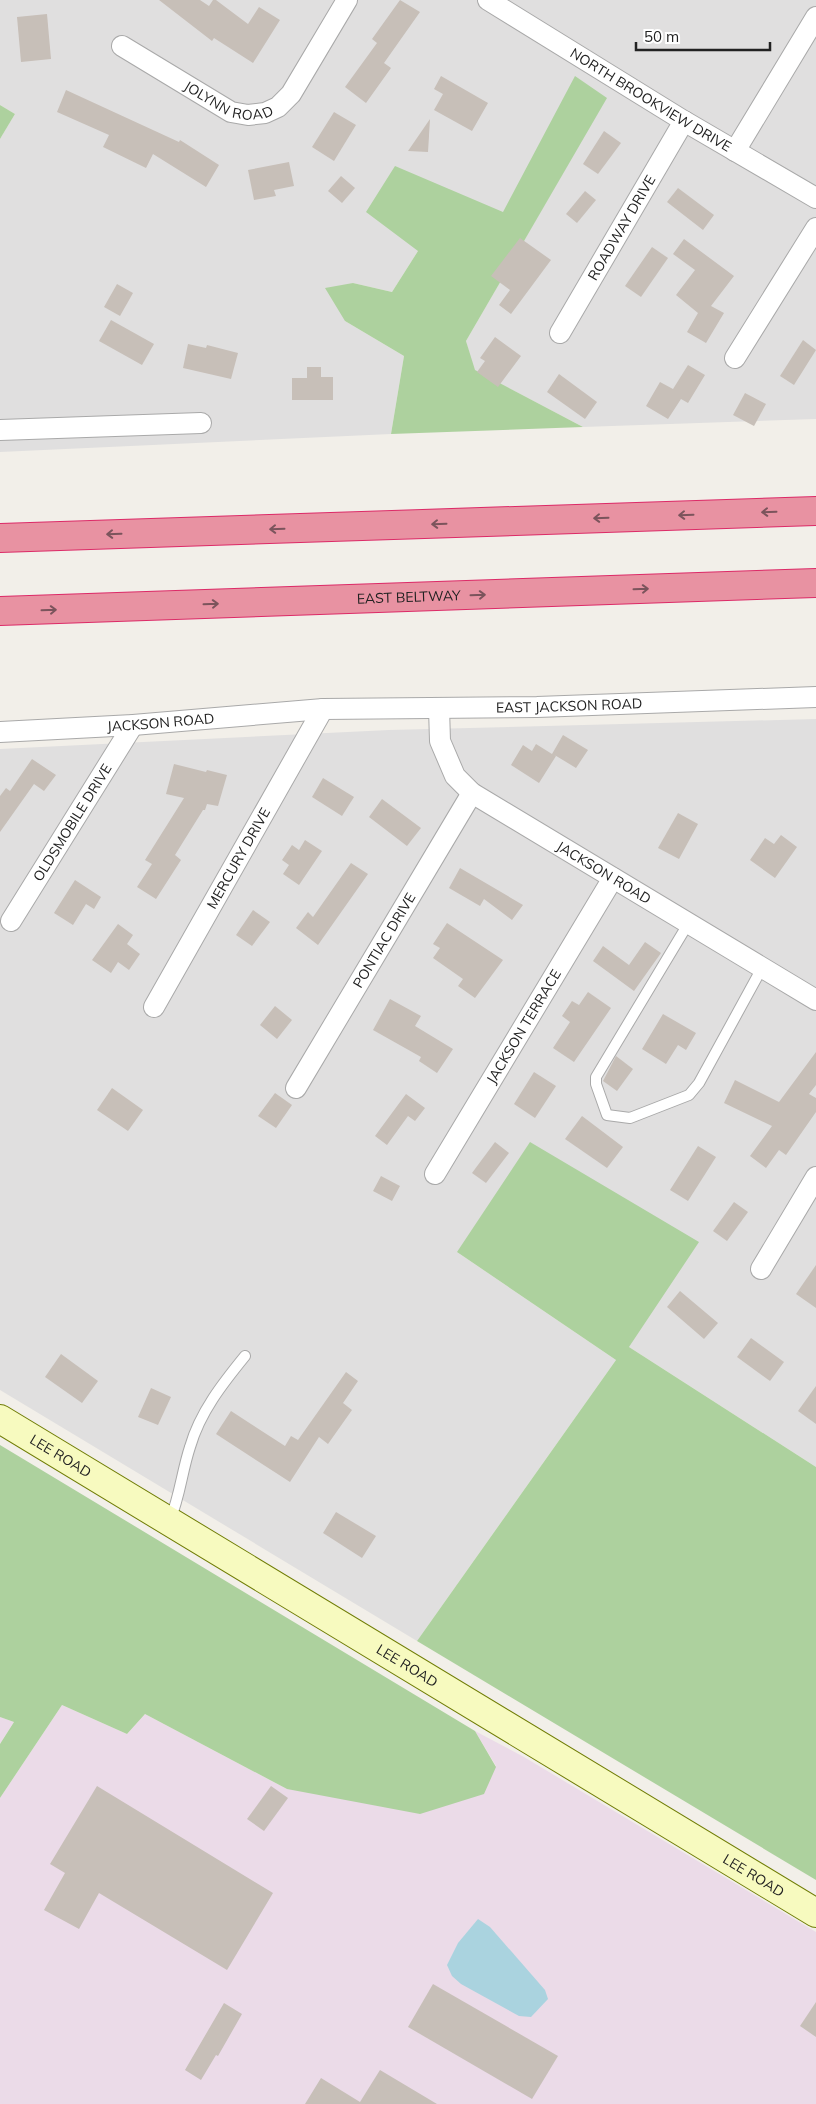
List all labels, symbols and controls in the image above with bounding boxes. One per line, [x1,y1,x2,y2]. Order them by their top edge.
scale bar [636,20,770,52]
text: 50 m [644,27,679,46]
street label: NORTH BROOKVIEW DRIVE [567,44,735,156]
street label: JOLYNN ROAD [181,77,276,125]
street label: ROADWAY DRIVE [584,172,659,284]
one-way arrow [761,508,777,517]
one-way arrow [678,511,694,520]
one-way arrow [594,513,610,523]
one-way arrow [431,519,447,528]
one-way arrow [269,524,285,534]
one-way arrow [106,530,122,539]
one-way arrow [633,585,649,594]
street label: EAST BELTWAY [357,586,461,608]
one-way arrow [470,591,486,600]
one-way arrow [203,600,219,609]
one-way arrow [40,605,56,614]
street label: EAST JACKSON ROAD [496,694,643,716]
street label: JACKSON ROAD [107,709,215,735]
street label: OLDSMOBILE DRIVE [29,760,116,885]
street label: MERCURY DRIVE [203,805,274,912]
street label: JACKSON ROAD [553,837,655,908]
street label: PONTIAC DRIVE [349,889,419,991]
street label: JACKSON TERRACE [482,966,565,1087]
street label: LEE ROAD [27,1430,95,1481]
street label: LEE ROAD [373,1640,441,1691]
street label: LEE ROAD [720,1850,788,1901]

